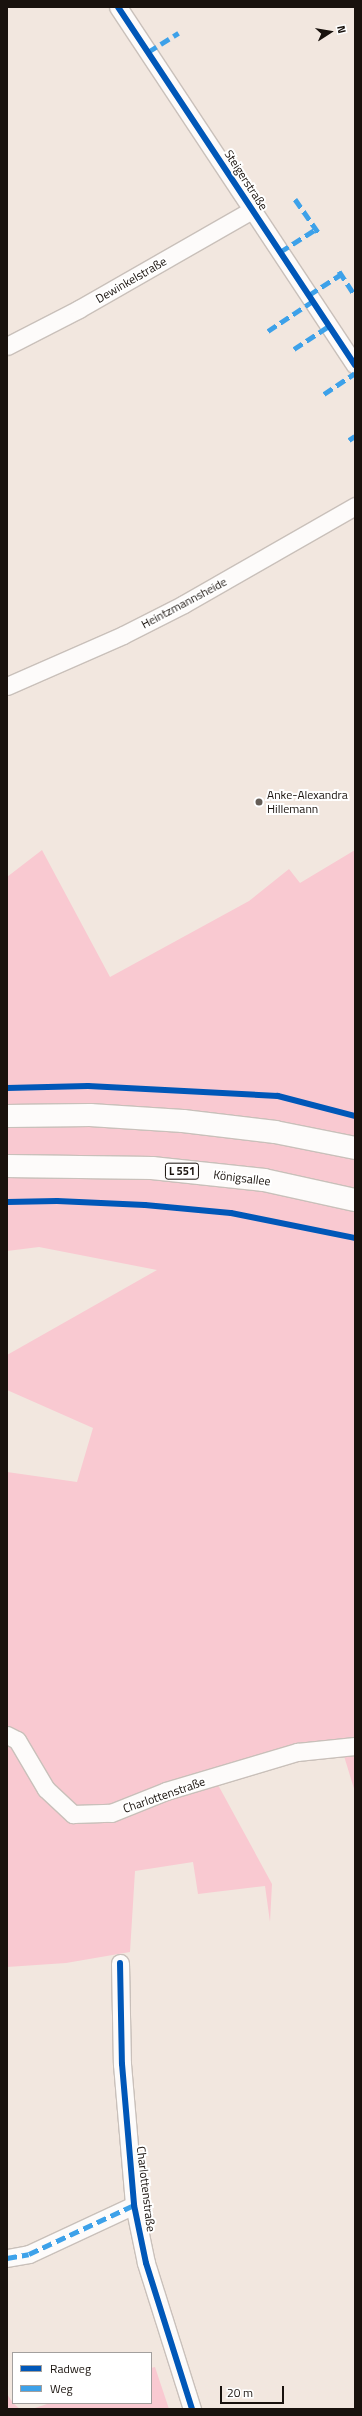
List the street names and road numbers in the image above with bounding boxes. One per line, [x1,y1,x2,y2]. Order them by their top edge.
street label: Steigerstraße [221,147,271,213]
street label: Dewinkelstraße [93,254,169,306]
street label: Heintzmannsheide [139,574,229,632]
road number: L 551 [164,1162,200,1180]
street label: Königsallee [213,1167,271,1189]
street label: Charlottenstraße [121,1774,207,1816]
street label: Charlottenstraße [134,2145,158,2233]

